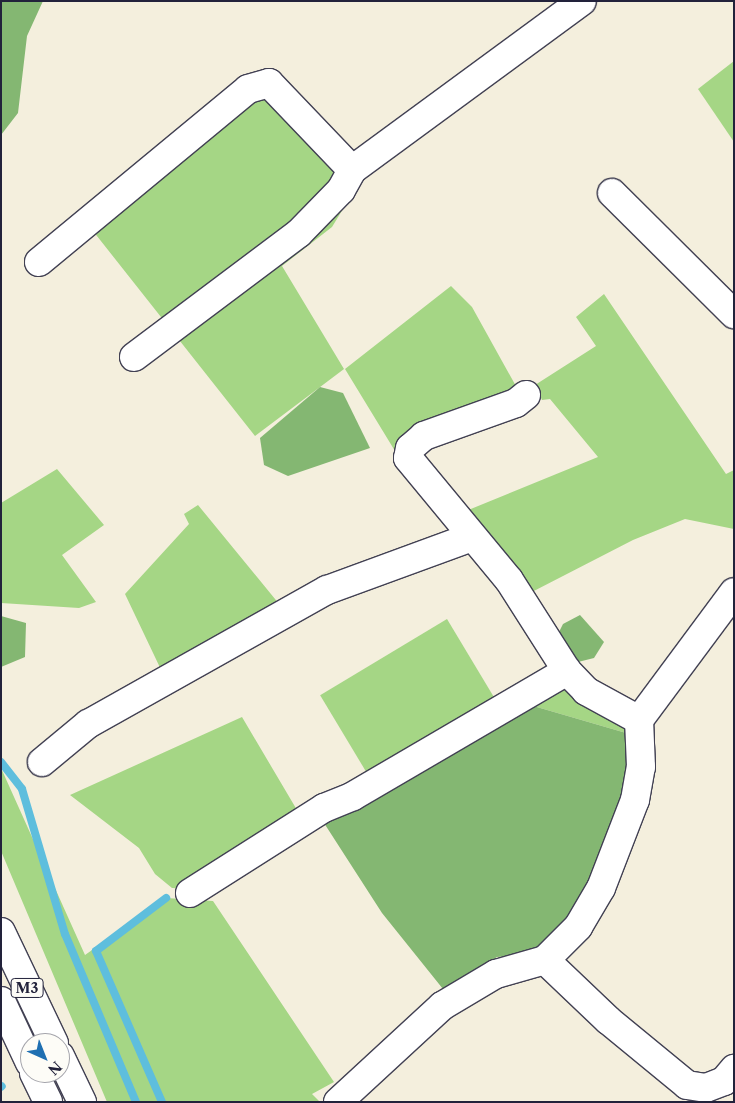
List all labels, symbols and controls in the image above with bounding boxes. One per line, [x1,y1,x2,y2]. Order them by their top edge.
road number: M3 [10,976,44,1000]
north arrow [20,1033,70,1083]
text: N [44,1057,65,1079]

